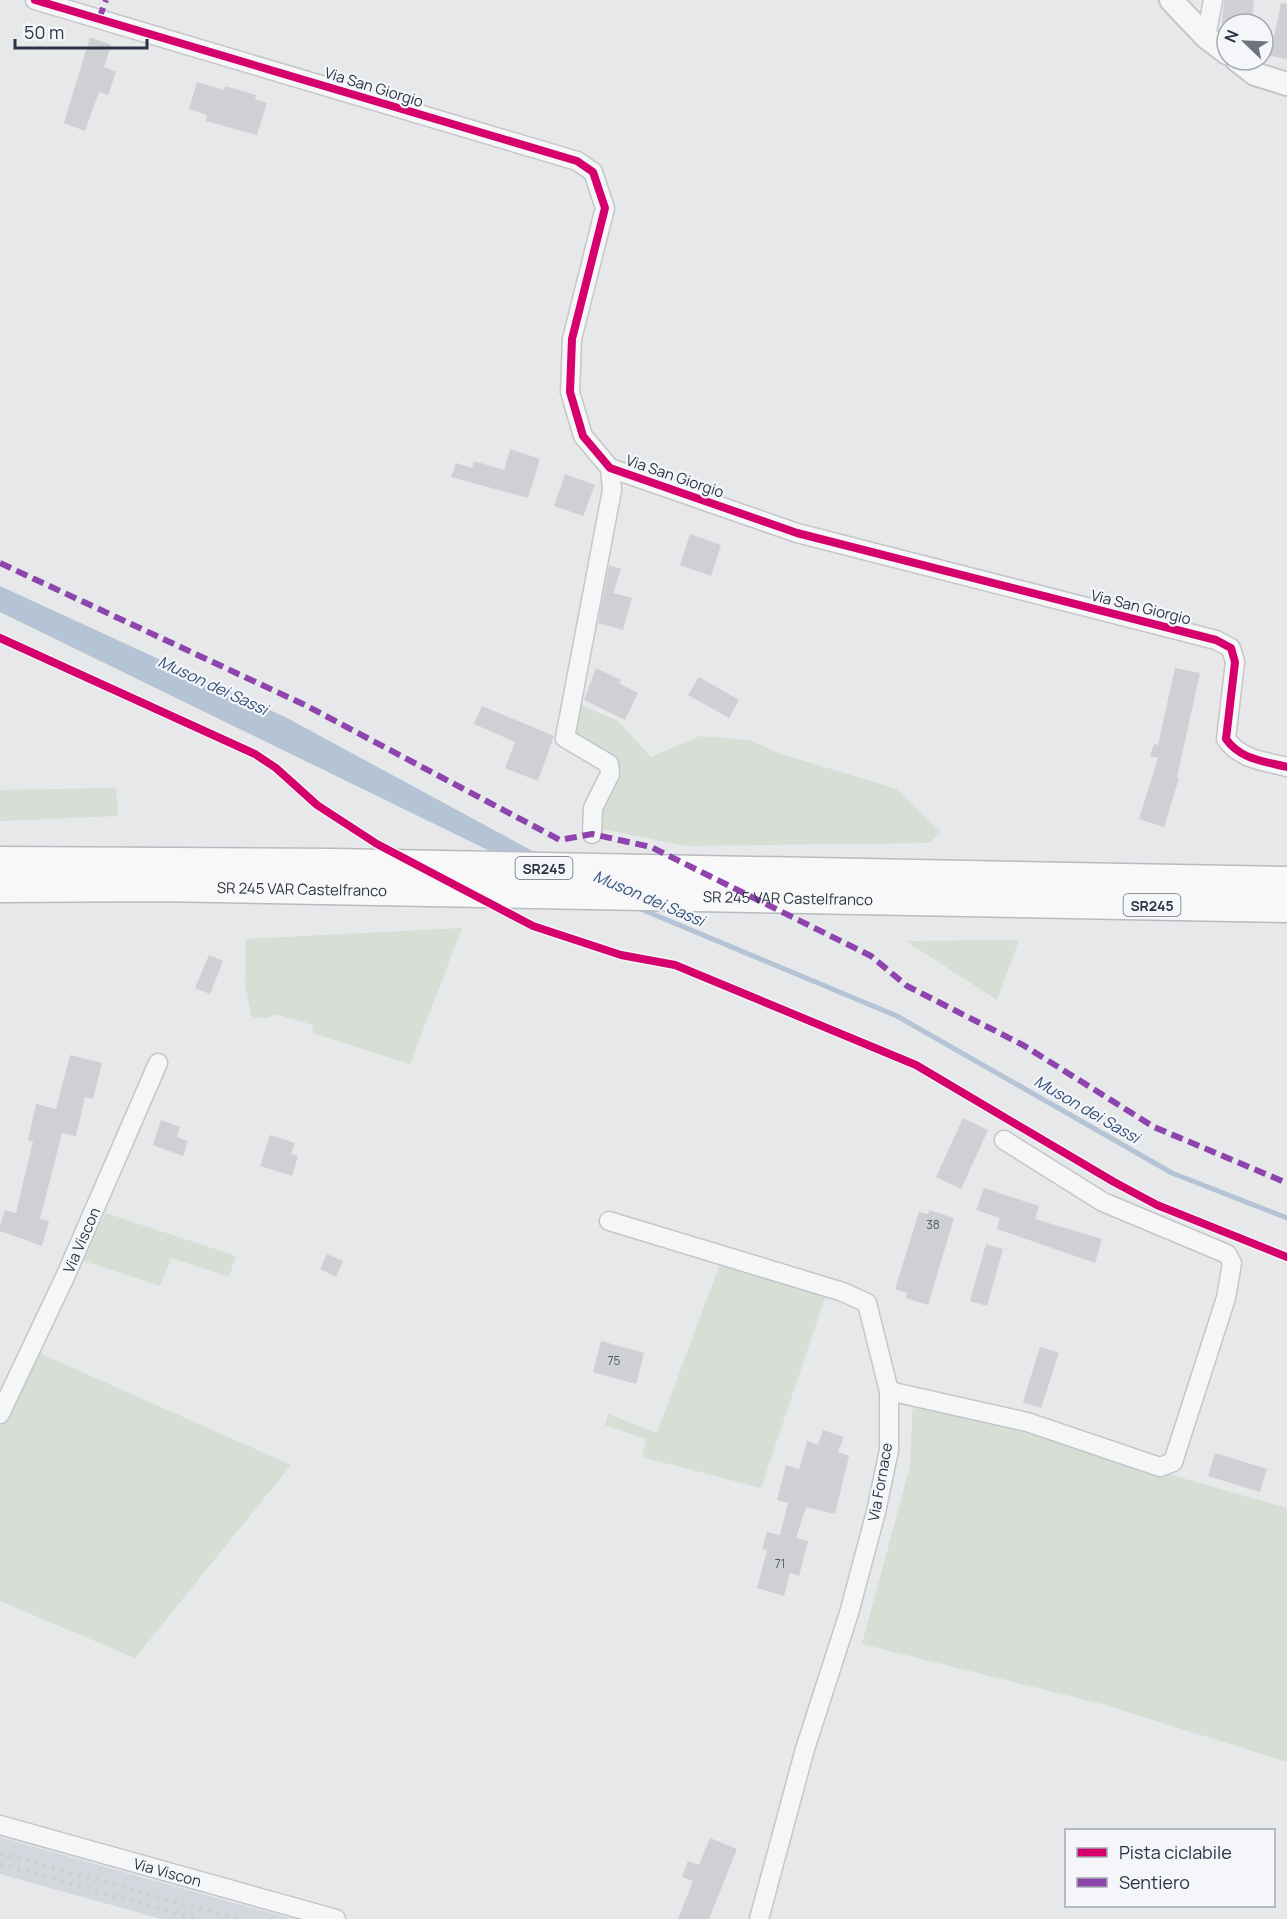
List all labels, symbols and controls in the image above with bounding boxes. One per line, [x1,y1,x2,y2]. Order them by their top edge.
scale bar [15,12,147,50]
north arrow [1215,12,1275,72]
text: 50 m [24,20,64,44]
text: N [1219,27,1244,46]
street label: Via San Giorgio [322,62,426,112]
street label: Via San Giorgio [623,449,727,503]
street label: Via San Giorgio [1089,584,1193,630]
water label: Muson dei Sassi [155,650,273,721]
road number: SR245 [516,857,572,879]
water label: Muson dei Sassi [590,865,710,932]
street label: SR 245 VAR Castelfranco [217,877,387,901]
street label: SR 245 VAR Castelfranco [703,886,873,910]
road number: SR245 [1124,894,1180,916]
water label: Muson dei Sassi [1030,1070,1146,1149]
street label: Via Viscon [58,1204,105,1276]
house number: 38 [926,1216,940,1233]
house number: 75 [608,1352,621,1369]
street label: Via Fornace [863,1441,897,1523]
house number: 71 [775,1555,785,1572]
legend [1065,1829,1275,1907]
text: Pista ciclabile [1119,1840,1232,1864]
street label: Via Viscon [131,1852,204,1891]
text: Sentiero [1119,1870,1190,1894]

